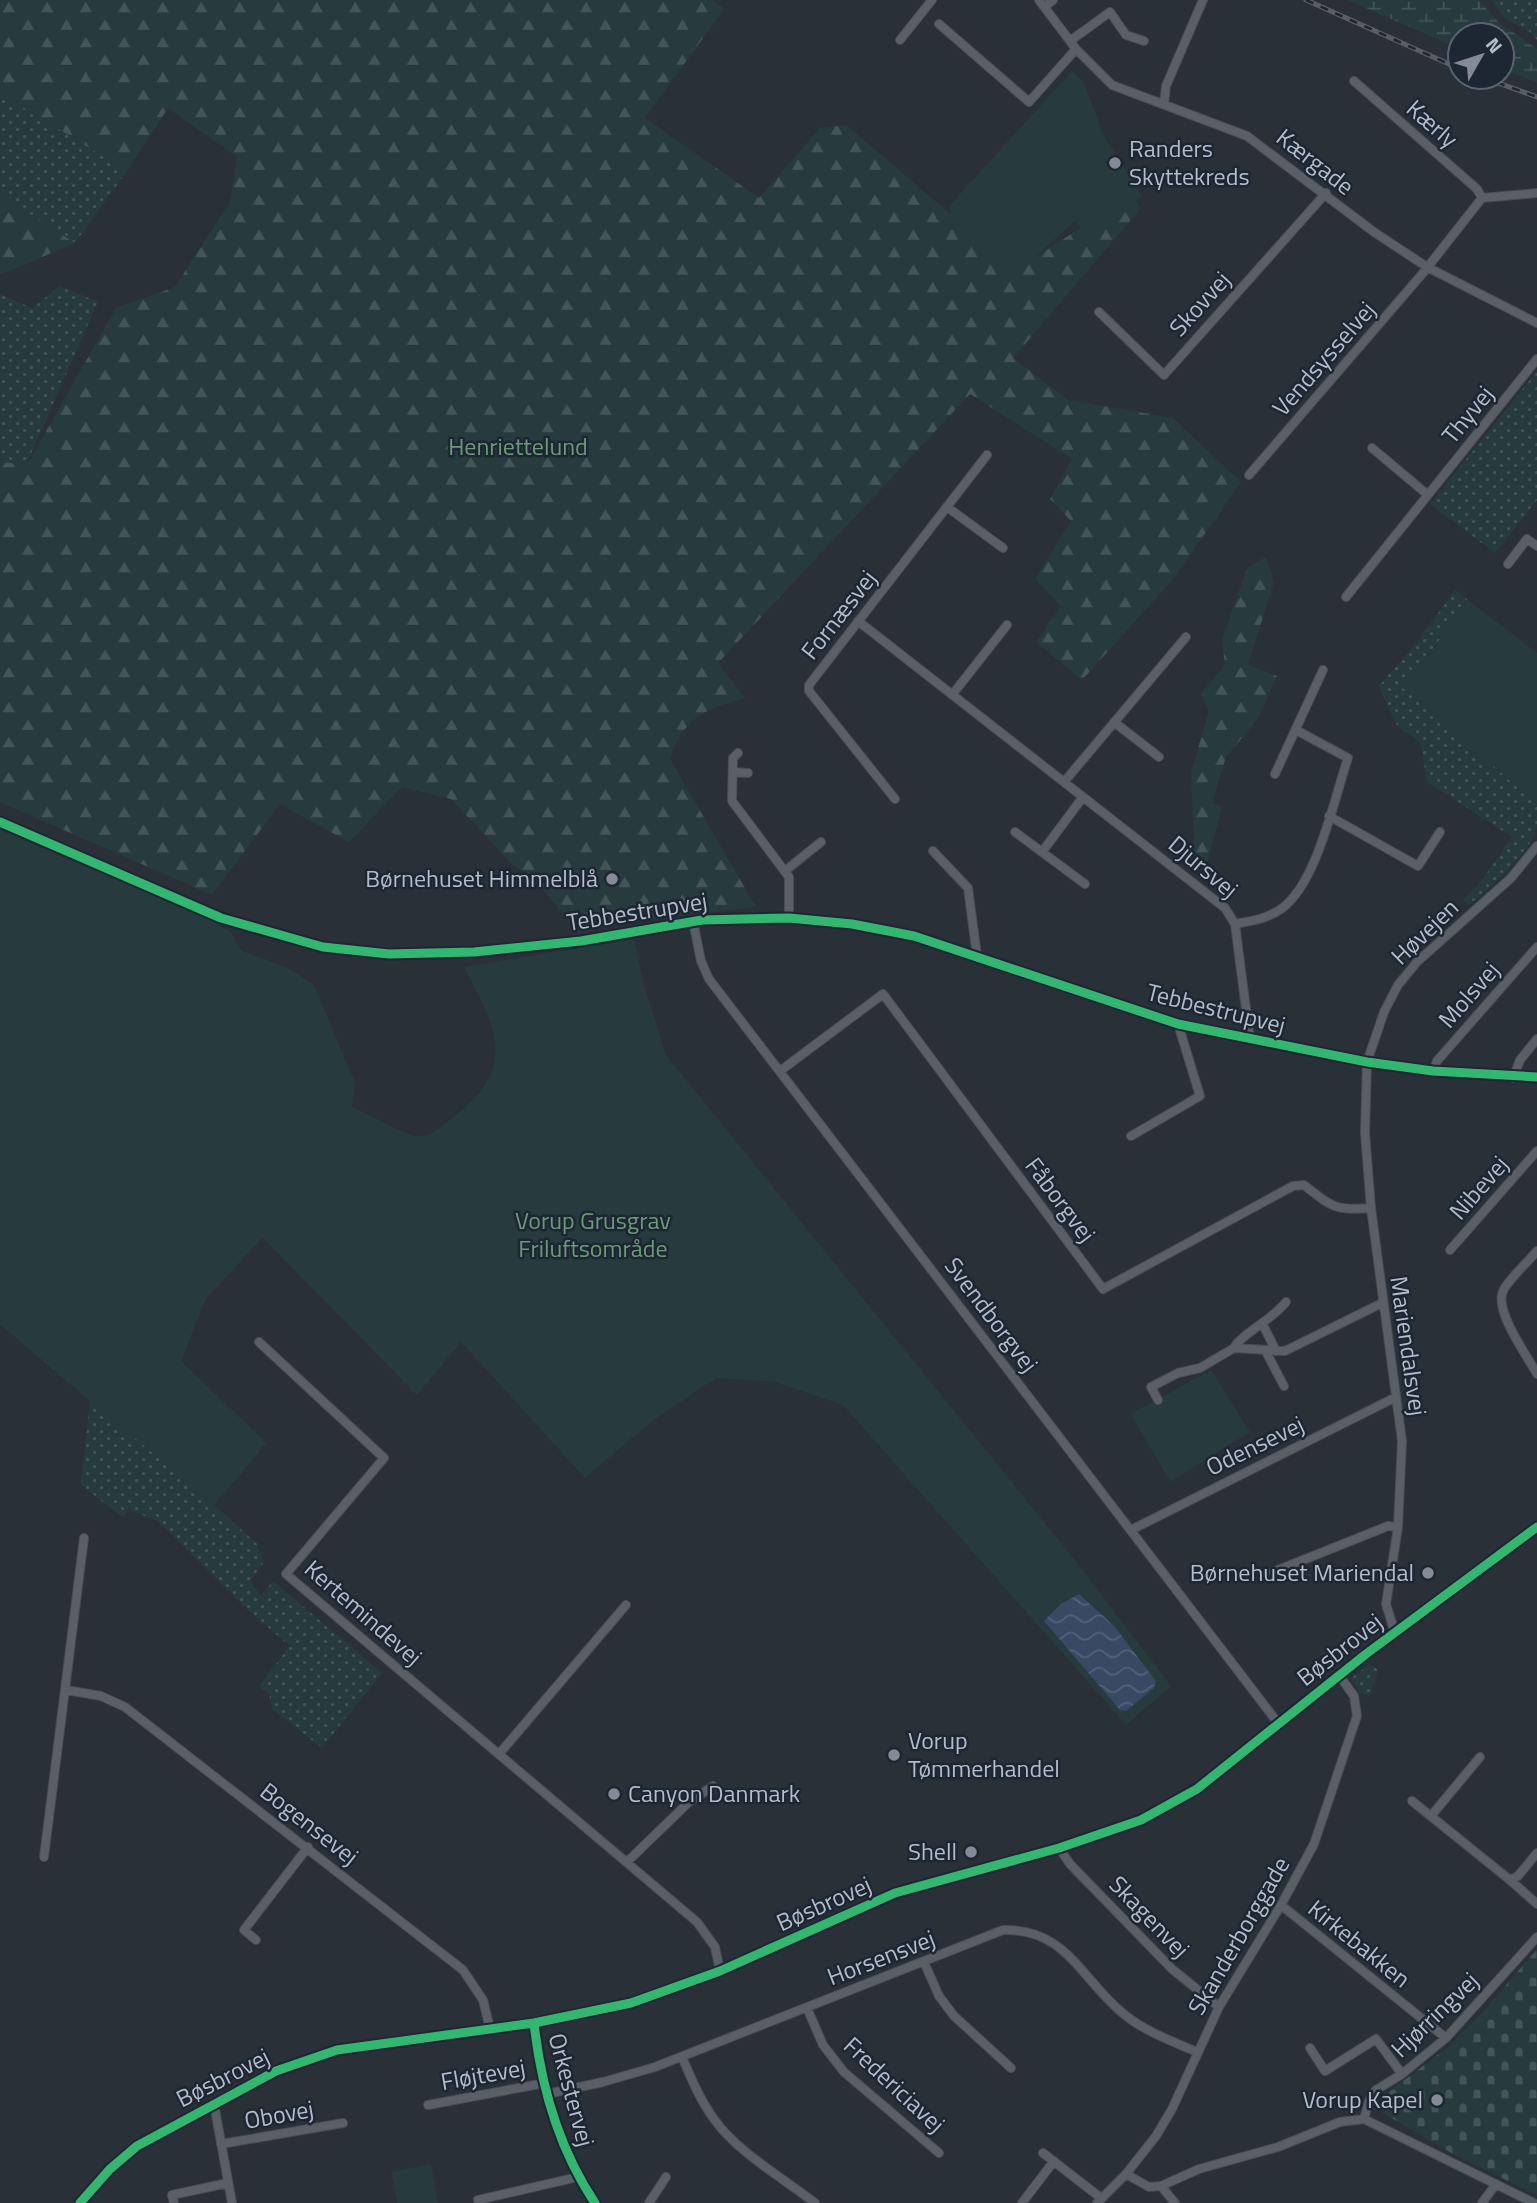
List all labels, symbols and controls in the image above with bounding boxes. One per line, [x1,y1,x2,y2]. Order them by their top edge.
north arrow [1446,21,1516,91]
text: N [1479,31,1510,59]
street label: Kærly [1399,91,1467,156]
street label: Kærgade [1269,119,1362,203]
place label: Randers Skyttekreds [1129,130,1250,194]
marker: Randers Skyttekreds [1107,155,1123,171]
street label: Skovvej [1160,263,1238,344]
street label: Vendsysselvej [1263,293,1383,424]
street label: Thyvej [1433,378,1502,451]
park label: Henriettelund [448,428,588,464]
street label: Fornæsvej [792,562,885,667]
street label: Djursvej [1161,826,1246,906]
place label: Børnehuset Himmelblå [365,860,598,896]
marker: Børnehuset Himmelblå [604,871,620,887]
street label: Tebbestrupvej [564,882,710,940]
street label: Høvejen [1382,890,1466,973]
street label: Molsvej [1429,953,1507,1036]
street label: Tebbestrupvej [1143,973,1289,1043]
street label: Nibevej [1440,1147,1516,1227]
street label: Fåborgvej [1017,1149,1105,1249]
park label: Vorup Grusgrav Friluftsområde [515,1202,671,1266]
street label: Svendborgvej [936,1249,1047,1380]
street label: Mariendalsvej [1381,1274,1437,1418]
street label: Odensevej [1199,1406,1310,1484]
street label: Kertemindevej [297,1551,430,1674]
place label: Børnehuset Mariendal [1190,1554,1414,1590]
marker: Børnehuset Mariendal [1420,1565,1436,1581]
street label: Bøsbrovej [1289,1604,1390,1694]
place label: Vorup Tømmerhandel [908,1722,1060,1786]
marker: Vorup Tømmerhandel [886,1747,902,1763]
street label: Bogensevej [253,1773,367,1873]
place label: Canyon Danmark [628,1775,801,1811]
marker: Canyon Danmark [606,1786,622,1802]
place label: Shell [908,1833,957,1869]
marker: Shell [963,1844,979,1860]
street label: Skanderborggade [1178,1850,1298,2021]
street label: Bøsbrovej [770,1866,877,1940]
street label: Skagenvej [1101,1867,1198,1966]
street label: Kirkebakken [1301,1891,1419,1996]
street label: Horsensvej [821,1920,940,1994]
street label: Hjørringvej [1382,1963,1486,2065]
street label: Fredericiavej [836,2028,953,2141]
street label: Orkestervej [540,2029,604,2151]
street label: Bøsbrovej [170,2038,275,2116]
street label: Fløjtevej [438,2049,528,2099]
place label: Vorup Kapel [1302,2081,1423,2117]
street label: Obovej [241,2090,316,2138]
marker: Vorup Kapel [1429,2092,1445,2108]

